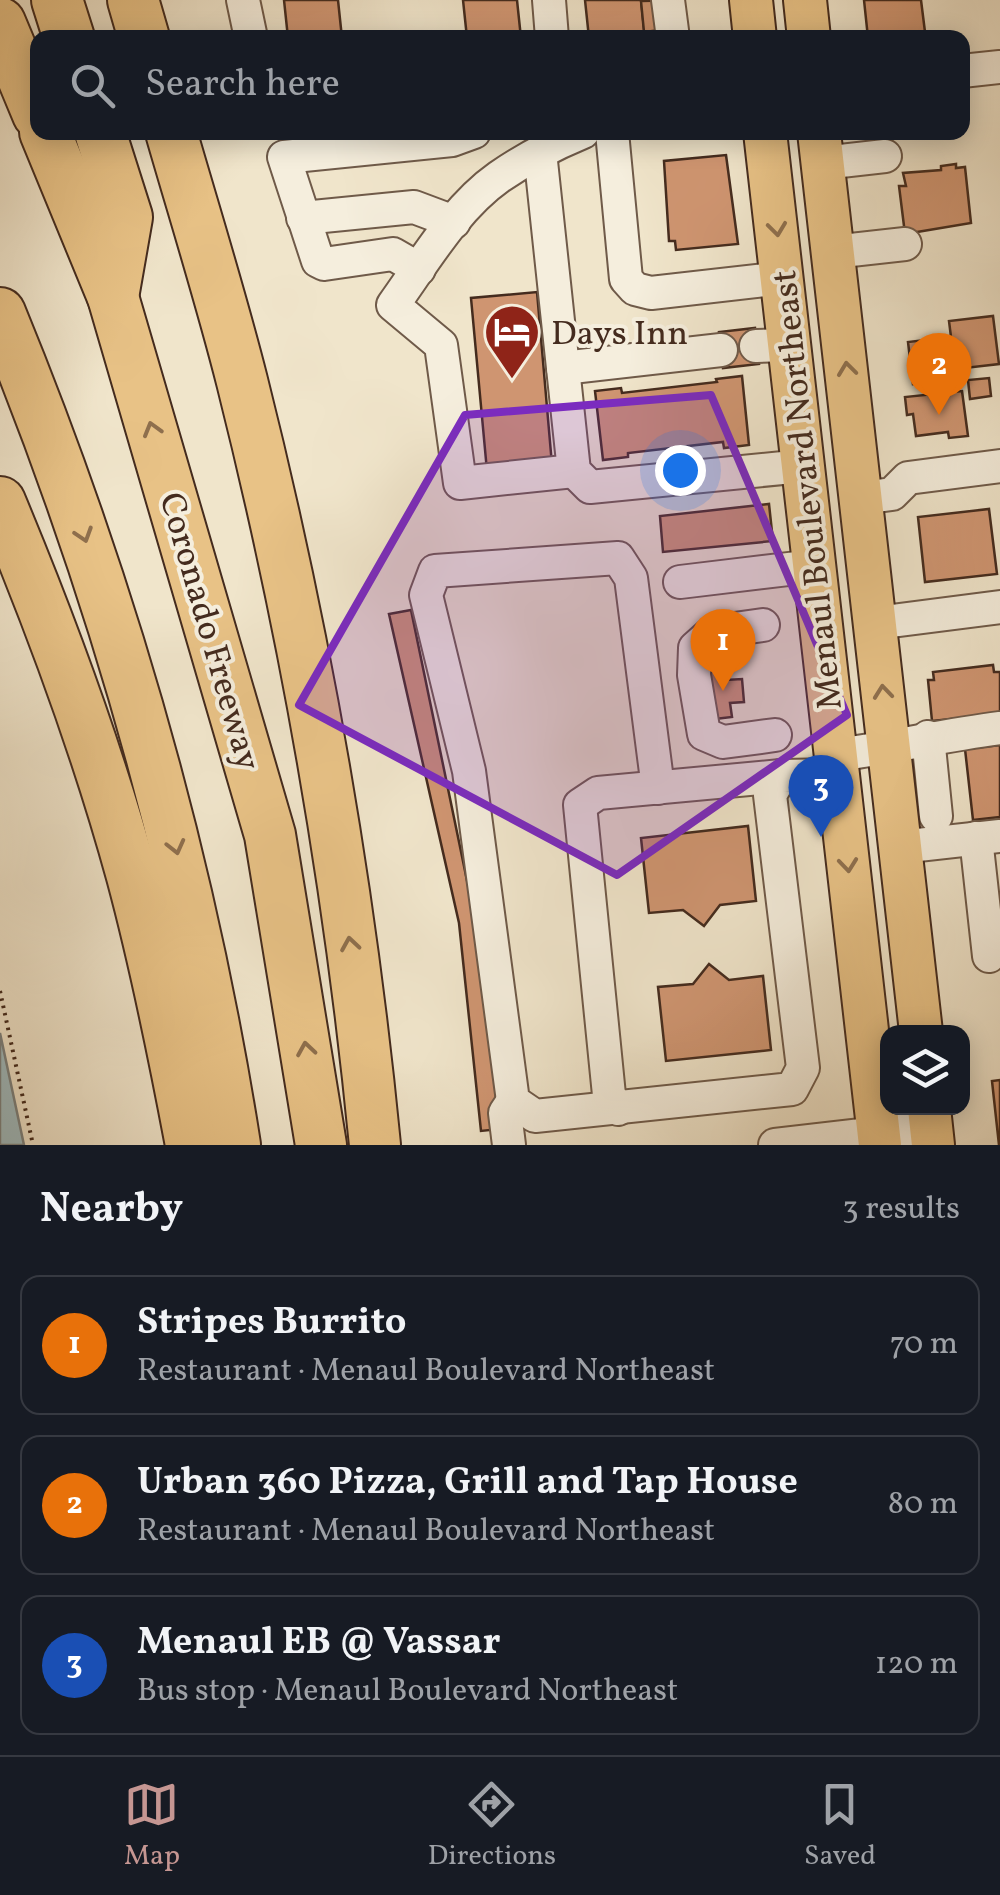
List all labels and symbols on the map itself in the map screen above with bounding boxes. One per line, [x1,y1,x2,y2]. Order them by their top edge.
one-way arrow [765,221,786,238]
street label: Menaul Boulevard Northeast [762,267,856,712]
hotel icon: Days Inn [482,302,542,381]
place label: Days Inn [551,311,688,359]
pin: 2 [906,332,972,415]
one-way arrow [837,361,858,378]
one-way arrow [142,420,163,438]
your location [655,445,706,496]
street label: Coronado Freeway [146,487,271,776]
one-way arrow [72,526,92,543]
pin: 1 [690,608,756,691]
one-way arrow [873,684,894,700]
pin: 3 [788,754,854,837]
one-way arrow [164,838,185,855]
one-way arrow [837,858,858,874]
one-way arrow [340,936,361,952]
one-way arrow [297,1040,318,1057]

